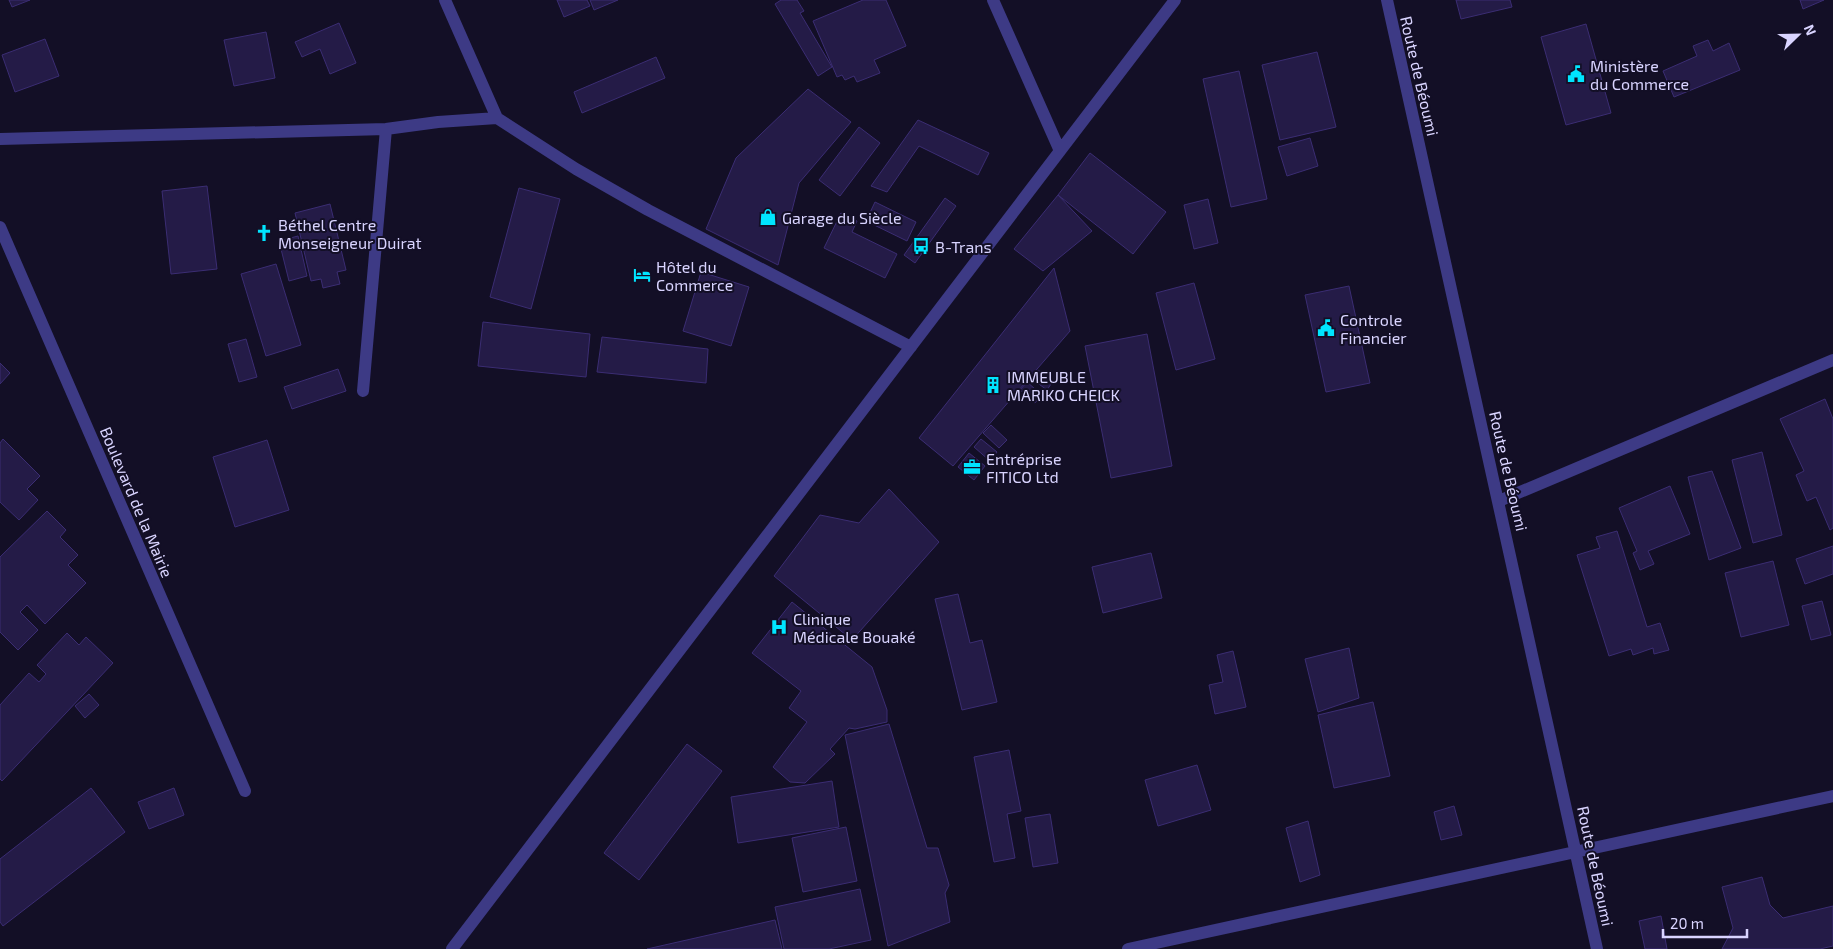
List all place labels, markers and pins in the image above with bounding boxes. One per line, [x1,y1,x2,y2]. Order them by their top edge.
place label: Ministère du Commerce [1590,56,1689,93]
public building icon: Ministère du Commerce [1566,64,1586,84]
shop icon: Garage du Siècle [758,207,778,227]
place label: Garage du Siècle [782,208,902,227]
place label: Béthel Centre Monseigneur Duirat [278,215,422,252]
church icon: Béthel Centre Monseigneur Duirat [254,223,274,243]
bus stop icon: B-Trans [911,236,931,256]
place label: B-Trans [935,237,992,256]
place label: Hôtel du Commerce [656,257,733,294]
hotel icon: Hôtel du Commerce [632,265,652,285]
place label: Controle Financier [1340,310,1407,347]
public building icon: Controle Financier [1316,318,1336,338]
place label: IMMEUBLE MARIKO CHEICK [1007,367,1120,404]
building icon: IMMEUBLE MARIKO CHEICK [983,375,1003,395]
place label: Entréprise FITICO Ltd [986,449,1062,486]
office icon: Entréprise FITICO Ltd [962,457,982,477]
place label: Clinique Médicale Bouaké [793,609,916,646]
hospital icon: Clinique Médicale Bouaké [769,617,789,637]

